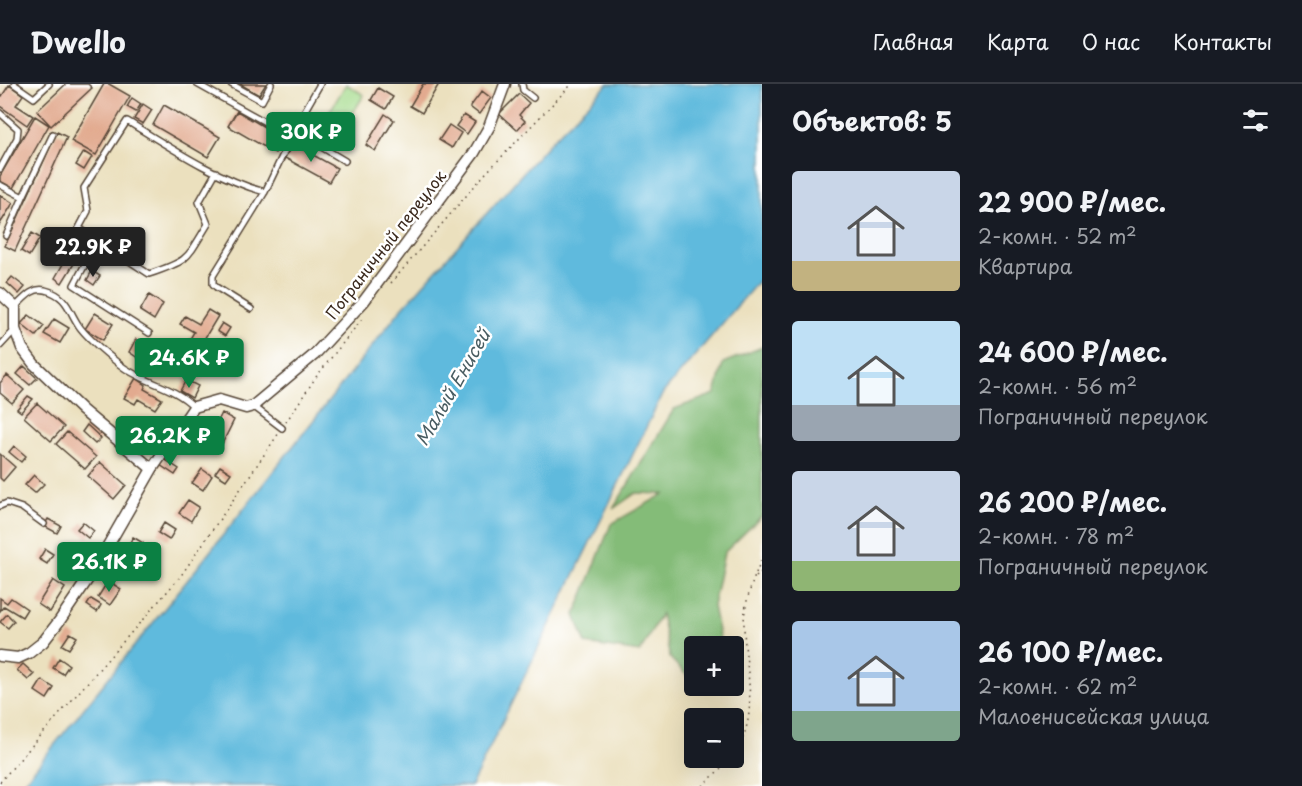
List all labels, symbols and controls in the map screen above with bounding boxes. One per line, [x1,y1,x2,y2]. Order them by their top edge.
text: Dwello [30,20,126,63]
text: Главная [873,25,954,57]
text: Карта [987,25,1049,57]
text: О нас [1082,25,1140,57]
text: Контакты [1173,25,1272,57]
text: Объектов: 5 [792,101,952,140]
icon: filters [1239,104,1272,137]
pin: 30K ₽ [269,112,353,163]
text: 30K ₽ [280,116,342,146]
street label: Пограничный переулок [319,164,451,324]
text: 22 900 ₽/мес. [978,182,1166,221]
icon: home [840,195,912,267]
text: 2-комн. · 52 m² [978,221,1137,251]
pin: 22.9K ₽ [38,227,148,278]
text: 22.9K ₽ [54,231,132,261]
text: Квартира [978,251,1072,281]
water label: Малый Енисей [408,322,497,450]
text: 24 600 ₽/мес. [978,332,1168,371]
pin: 24.6K ₽ [134,338,244,389]
text: 24.6K ₽ [149,342,229,372]
icon: home [840,345,912,417]
text: 2-комн. · 56 m² [978,371,1137,401]
text: Пограничный переулок [978,401,1208,431]
pin: 26.2K ₽ [115,416,225,467]
text: 26.2K ₽ [130,420,210,450]
text: 26 200 ₽/мес. [978,482,1167,521]
icon: home [840,495,912,567]
text: 2-комн. · 78 m² [978,521,1134,551]
pin: 26.1K ₽ [54,542,164,593]
text: 26.1K ₽ [71,546,147,576]
text: Пограничный переулок [978,551,1208,581]
text: 26 100 ₽/мес. [978,632,1163,671]
map controls [684,636,744,768]
button: + [684,636,744,696]
icon: home [840,645,912,717]
text: 2-комн. · 62 m² [978,671,1137,701]
text: Малоенисейская улица [978,701,1209,731]
button: − [684,708,744,768]

